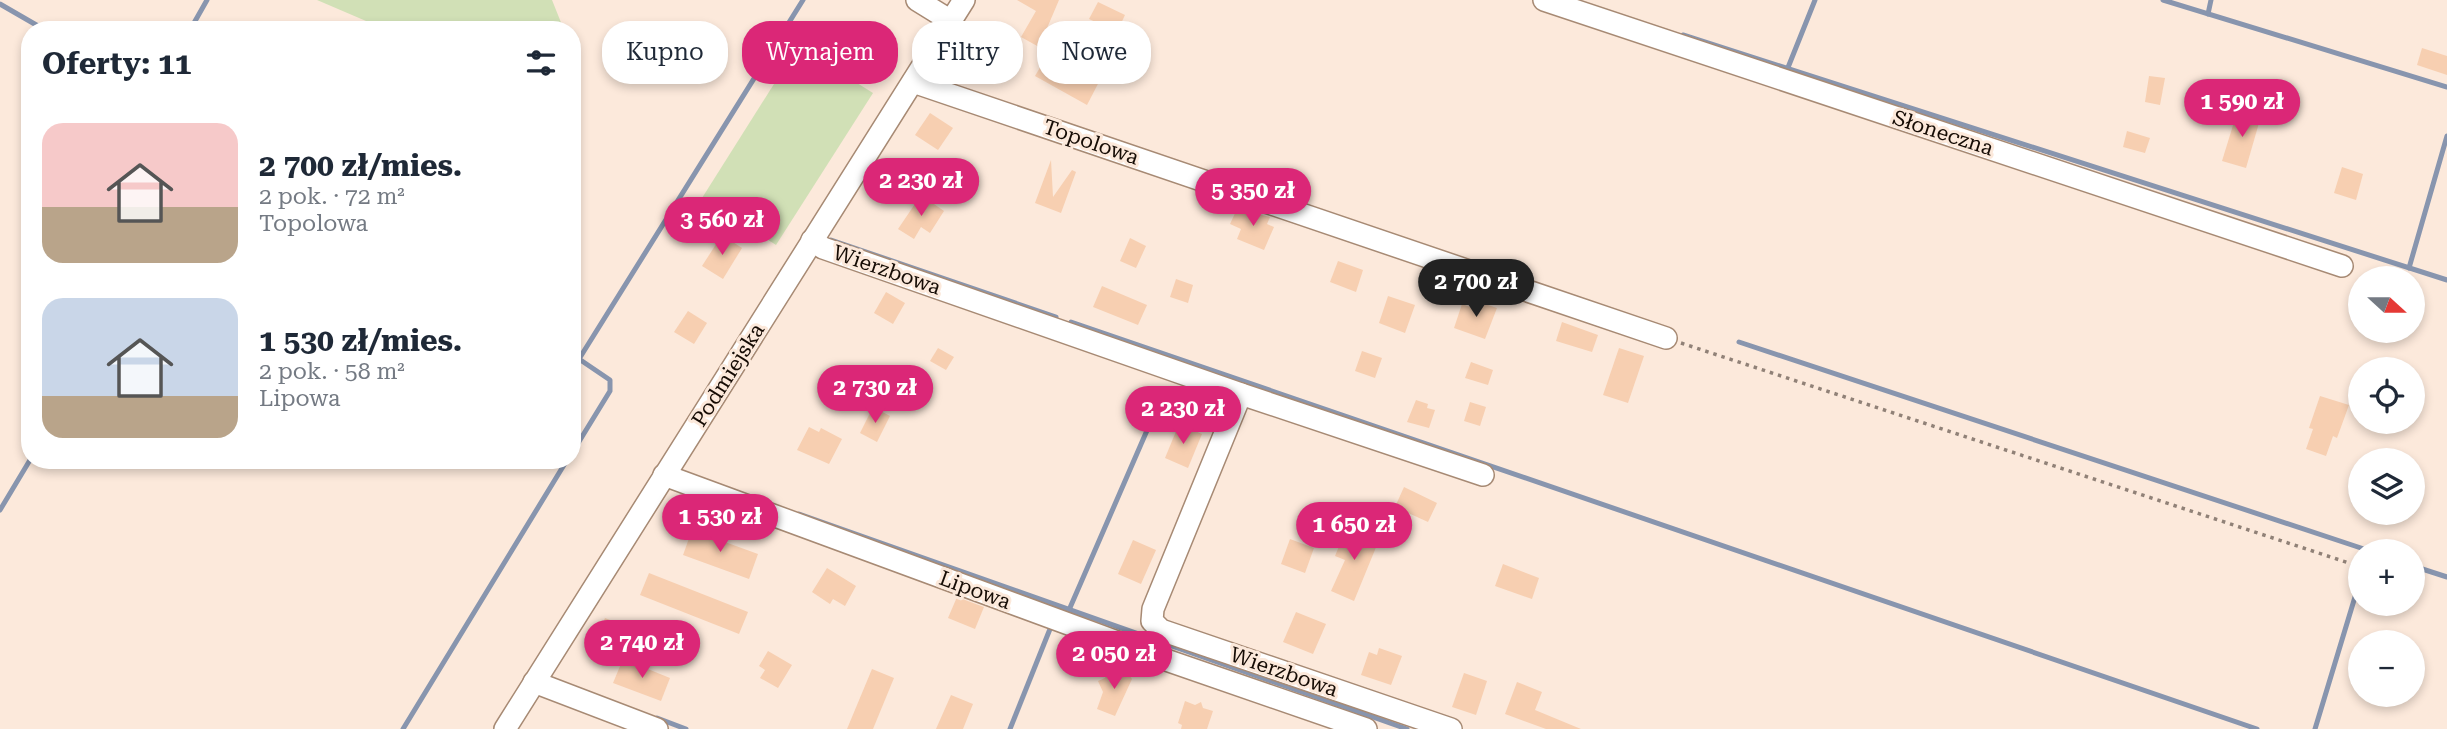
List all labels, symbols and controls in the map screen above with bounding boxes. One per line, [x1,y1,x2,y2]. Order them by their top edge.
chip: Kupno [602,21,728,84]
chip: Wynajem [742,21,898,84]
chip: Filtry [912,21,1023,84]
chip: Nowe [1037,21,1151,84]
icon: filters [522,44,560,82]
text: Oferty: 11 [42,46,192,81]
pin: 1 590 zł [2170,80,2314,139]
text: 1 590 zł [2200,88,2284,115]
street label: Słoneczna [1890,105,1997,161]
street label: Topolowa [1040,114,1143,170]
text: 2 700 zł/mies. [259,148,462,183]
icon: home [98,151,182,235]
pin: 2 230 zł [849,158,993,218]
text: 2 230 zł [879,167,963,194]
pin: 5 350 zł [1181,168,1325,228]
text: 5 350 zł [1211,177,1295,204]
text: 2 pok. · 72 m² [259,183,405,210]
pin: 3 560 zł [650,198,794,257]
text: 3 560 zł [680,206,764,233]
text: Topolowa [259,210,368,237]
street label: Wierzbowa [830,240,945,300]
pin: 2 700 zł [1404,260,1548,319]
north arrow [2348,266,2426,343]
map controls [2348,266,2425,707]
text: 2 700 zł [1434,268,1518,295]
street label: Podmiejska [687,319,769,431]
text: 1 530 zł/mies. [259,323,462,358]
icon: home [98,326,182,410]
button: locate [2348,357,2425,434]
text: 2 pok. · 58 m² [259,358,405,385]
pin: 2 730 zł [803,366,947,425]
text: 2 730 zł [833,374,917,401]
text: Lipowa [259,385,340,412]
pin: 2 230 zł [1111,386,1255,446]
text: 2 230 zł [1141,395,1225,422]
button: layers [2348,448,2425,525]
pin: 1 530 zł [648,494,792,554]
text: 1 530 zł [678,503,762,530]
pin: 1 650 zł [1282,503,1426,562]
text: 1 650 zł [1312,511,1396,538]
button: + [2348,539,2425,616]
street label: Lipowa [936,566,1015,614]
pin: 2 740 zł [570,620,714,680]
text: 2 740 zł [600,629,684,656]
button: − [2348,630,2425,707]
pin: 2 050 zł [1042,632,1186,691]
text: 2 050 zł [1072,640,1156,667]
street label: Wierzbowa [1227,642,1342,702]

